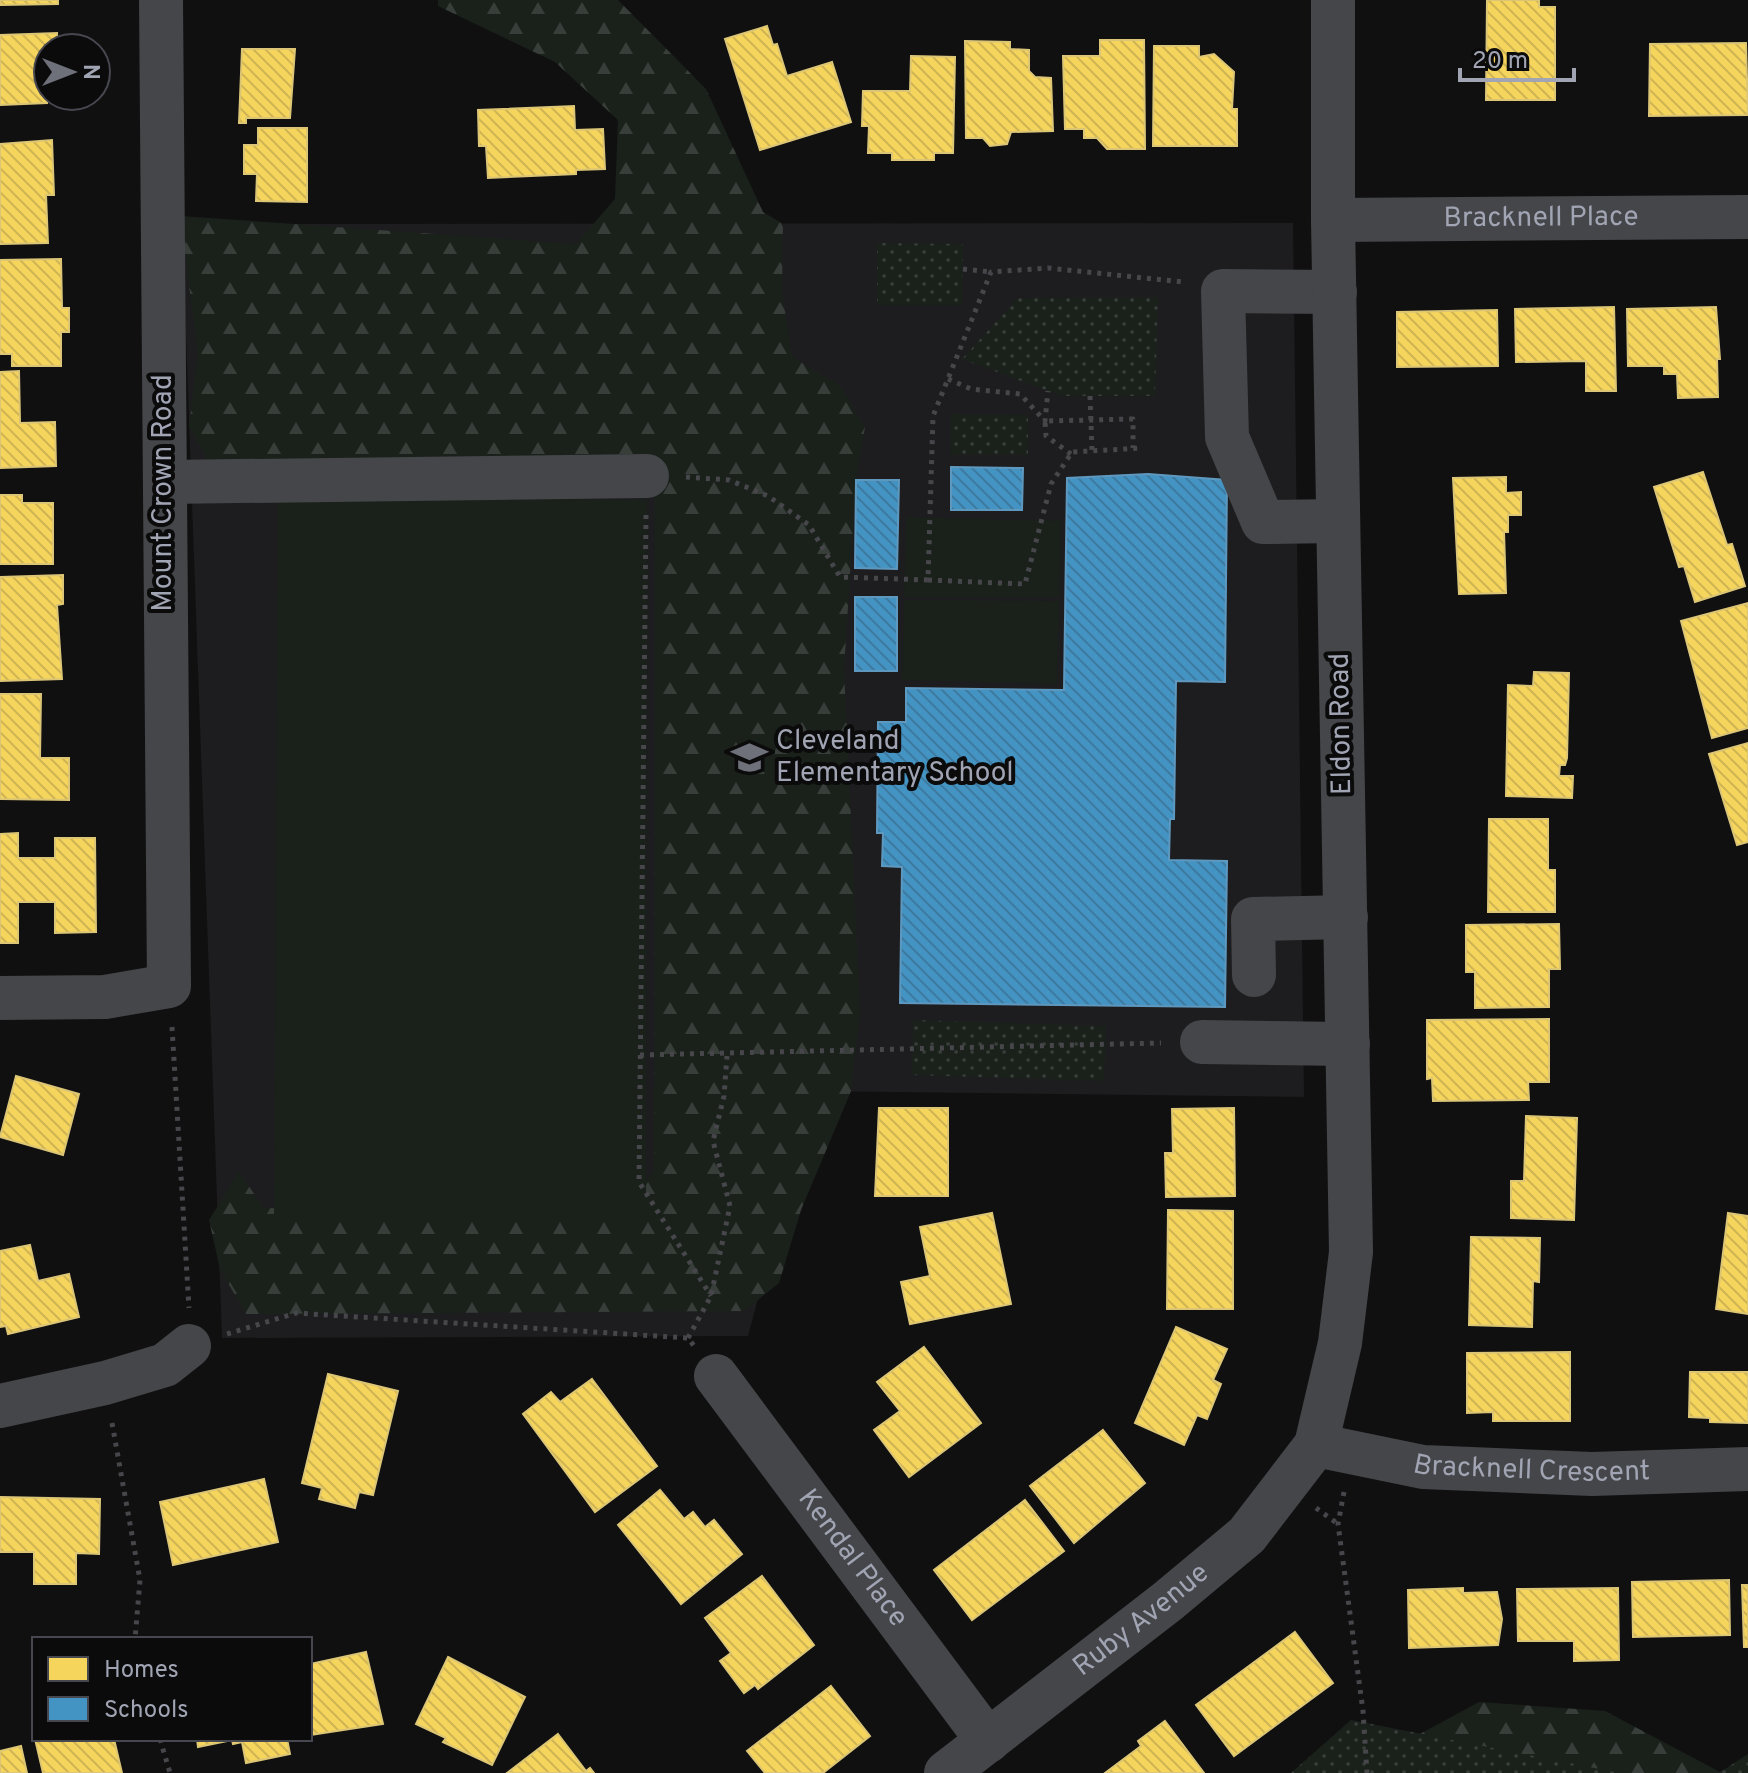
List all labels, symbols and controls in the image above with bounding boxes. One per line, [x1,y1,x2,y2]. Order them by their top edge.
north arrow [32,32,112,112]
scale bar [1460,32,1574,82]
text: 20 m [1472,47,1528,77]
text: N [76,64,103,80]
street label: Bracknell Place [1443,200,1639,237]
street label: Mount Crown Road [146,374,182,612]
street label: Eldon Road [1323,652,1361,796]
place label: Cleveland Elementary School [776,724,1014,792]
school or university icon: Cleveland Elementary School [731,739,769,777]
street label: Bracknell Crescent [1410,1447,1651,1492]
street label: Kendal Place [789,1483,915,1635]
street label: Ruby Avenue [1066,1556,1217,1685]
legend [32,1637,312,1741]
text: Homes [104,1656,179,1686]
text: Schools [104,1696,189,1726]

